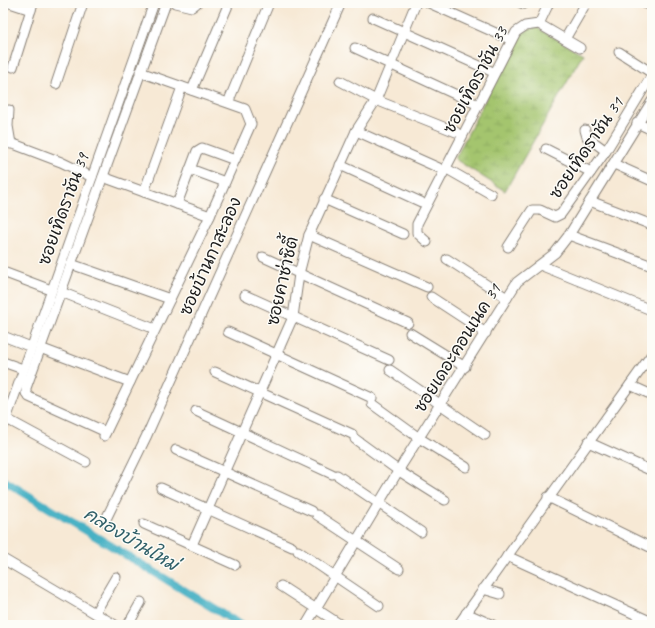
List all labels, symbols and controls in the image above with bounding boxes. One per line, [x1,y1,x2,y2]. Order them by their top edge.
street label: ซอยเทิดราชัน 33 [439,22,513,137]
street label: ซอยเทิดราชัน 31 [545,92,629,203]
street label: ซอยเทิดราชัน 39 [33,149,94,268]
street label: ซอยบ้านกาสะลอง [175,194,246,319]
street label: ซอยคาซ่าซิตี้ [257,231,303,328]
street label: ซอยเดอะคอนเนค 31 [409,279,506,416]
water label: คลองบ้านใหม่ [80,502,185,577]

